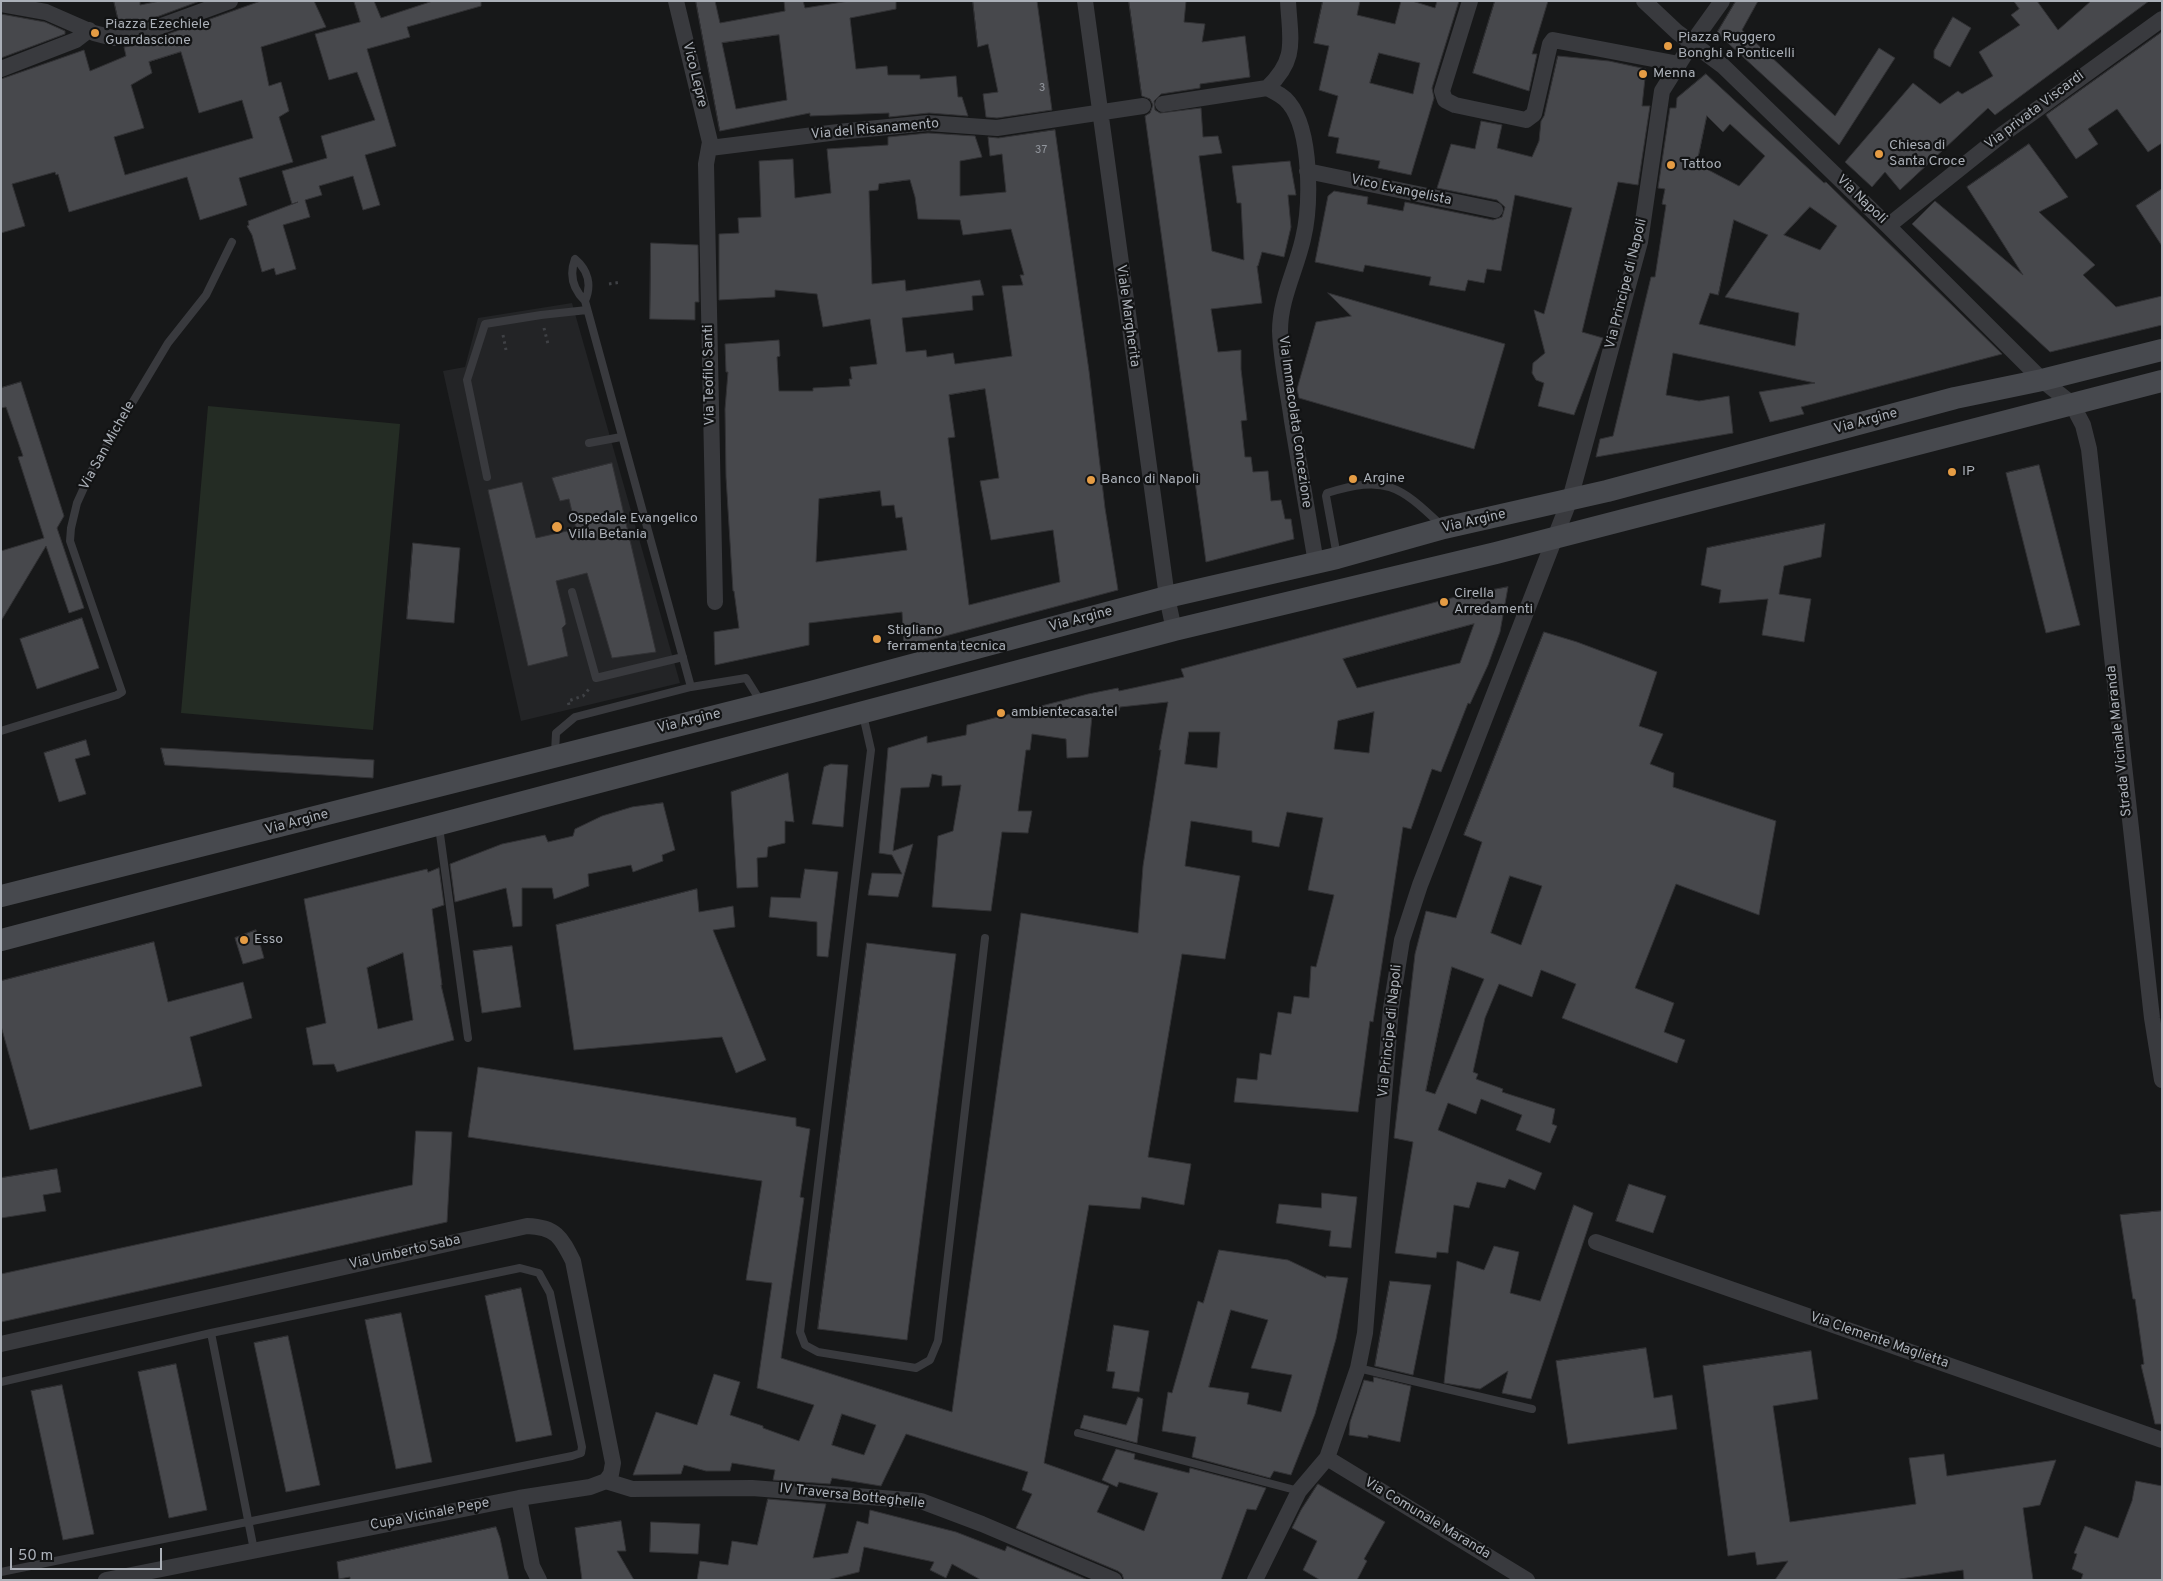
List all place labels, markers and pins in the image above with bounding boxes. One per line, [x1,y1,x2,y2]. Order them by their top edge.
place label: Piazza Ezechiele Guardascione [105,17,210,49]
marker: Piazza Ezechiele Guardascione [89,27,101,39]
place label: Piazza Ruggero Bonghi a Ponticelli [1678,30,1795,62]
marker: Piazza Ruggero Bonghi a Ponticelli [1662,40,1674,52]
place label: Menna [1653,66,1695,82]
marker: Menna [1637,68,1649,80]
place label: Chiesa di Santa Croce [1889,138,1965,170]
marker: Chiesa di Santa Croce [1873,148,1885,160]
place label: Tattoo [1681,157,1721,173]
marker: Tattoo [1665,159,1677,171]
place label: IP [1962,464,1975,480]
marker: IP [1946,466,1958,478]
place label: Argine [1363,471,1405,487]
place label: Banco di Napoli [1101,472,1199,488]
marker: Argine [1347,473,1359,485]
marker: Banco di Napoli [1085,474,1097,486]
place label: Ospedale Evangelico Villa Betania [568,511,698,544]
marker: Ospedale Evangelico Villa Betania [550,520,564,534]
place label: Cirella Arredamenti [1454,586,1533,618]
marker: Cirella Arredamenti [1438,596,1450,608]
place label: Stigliano ferramenta tecnica [887,623,1006,656]
marker: Stigliano ferramenta tecnica [871,633,883,645]
place label: ambientecasa.tel [1011,705,1118,721]
marker: ambientecasa.tel [995,707,1007,719]
place label: Esso [254,932,283,948]
marker: Esso [238,934,250,946]

